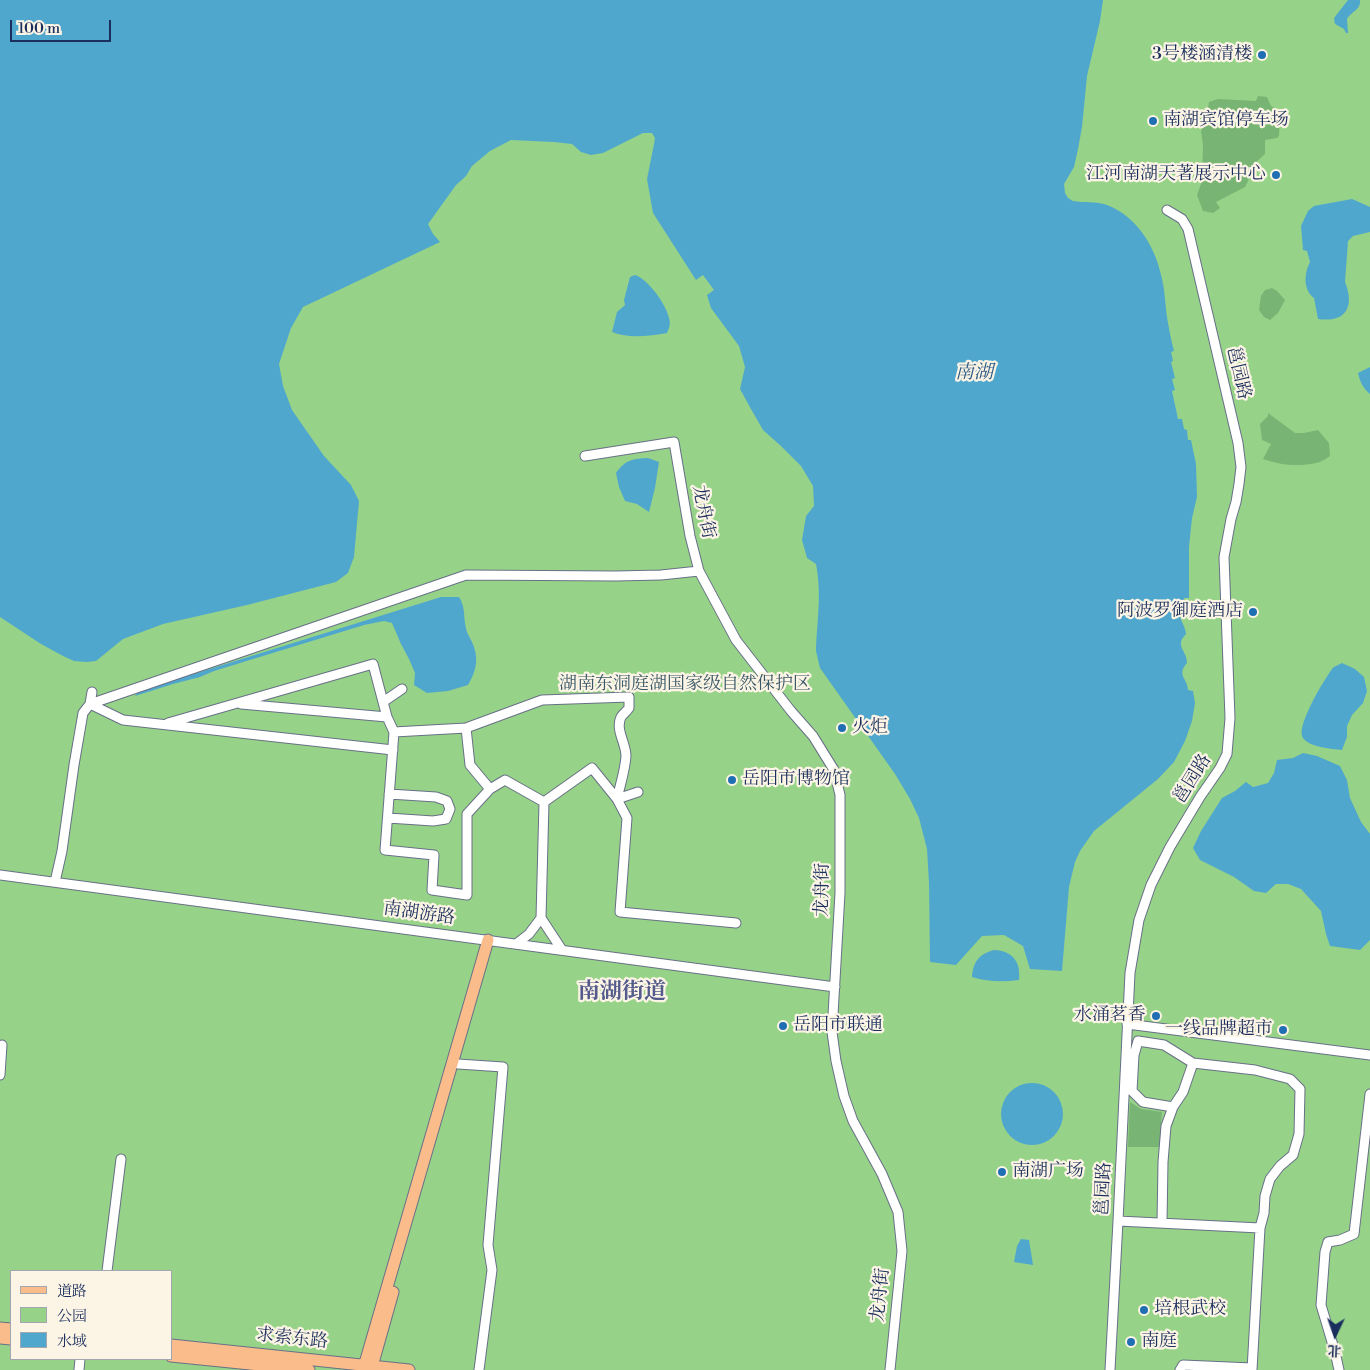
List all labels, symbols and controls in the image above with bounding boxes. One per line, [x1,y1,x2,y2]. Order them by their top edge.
scale bar [12,10,114,42]
text: 100 m [18,19,60,38]
place label: 3号楼涵清楼 [1152,44,1252,66]
marker: 3号楼涵清楼 [1256,49,1268,61]
place label: 南湖宾馆停车场 [1163,110,1289,132]
marker: 南湖宾馆停车场 [1147,115,1159,127]
place label: 江河南湖天著展示中心 [1086,164,1266,186]
marker: 江河南湖天著展示中心 [1270,169,1282,181]
street label: 邕园路 [1221,344,1255,402]
water label: 南湖 [955,362,993,384]
street label: 龙舟街 [687,483,719,541]
place label: 阿波罗御庭酒店 [1117,601,1243,623]
marker: 阿波罗御庭酒店 [1247,606,1259,618]
park label: 湖南东洞庭湖国家级自然保护区 [559,674,811,696]
place label: 火炬 [852,717,888,739]
marker: 火炬 [836,722,848,734]
street label: 邕园路 [1170,750,1216,808]
place label: 岳阳市博物馆 [742,769,850,791]
marker: 岳阳市博物馆 [726,774,738,786]
street label: 龙舟街 [812,863,834,917]
street label: 南湖游路 [382,898,456,930]
district label: 南湖街道 [578,980,666,1006]
place label: 水涌茗香 [1074,1005,1146,1027]
marker: 水涌茗香 [1150,1010,1162,1022]
place label: 岳阳市联通 [793,1015,883,1037]
place label: 一线品牌超市 [1165,1019,1273,1041]
marker: 岳阳市联通 [777,1020,789,1032]
marker: 一线品牌超市 [1277,1024,1289,1036]
place label: 南湖广场 [1012,1161,1084,1183]
street label: 邕园路 [1092,1161,1116,1217]
marker: 南湖广场 [996,1166,1008,1178]
street label: 龙舟街 [867,1267,895,1323]
legend [10,1270,172,1360]
text: 道路 [57,1282,87,1301]
place label: 培根武校 [1154,1299,1226,1321]
marker: 培根武校 [1138,1304,1150,1316]
text: 公园 [57,1307,87,1326]
north arrow [1310,1310,1360,1360]
street label: 求索东路 [255,1324,329,1354]
place label: 南庭 [1141,1331,1177,1353]
text: 水域 [57,1332,87,1351]
marker: 南庭 [1125,1336,1137,1348]
text: 北 [1327,1341,1342,1359]

